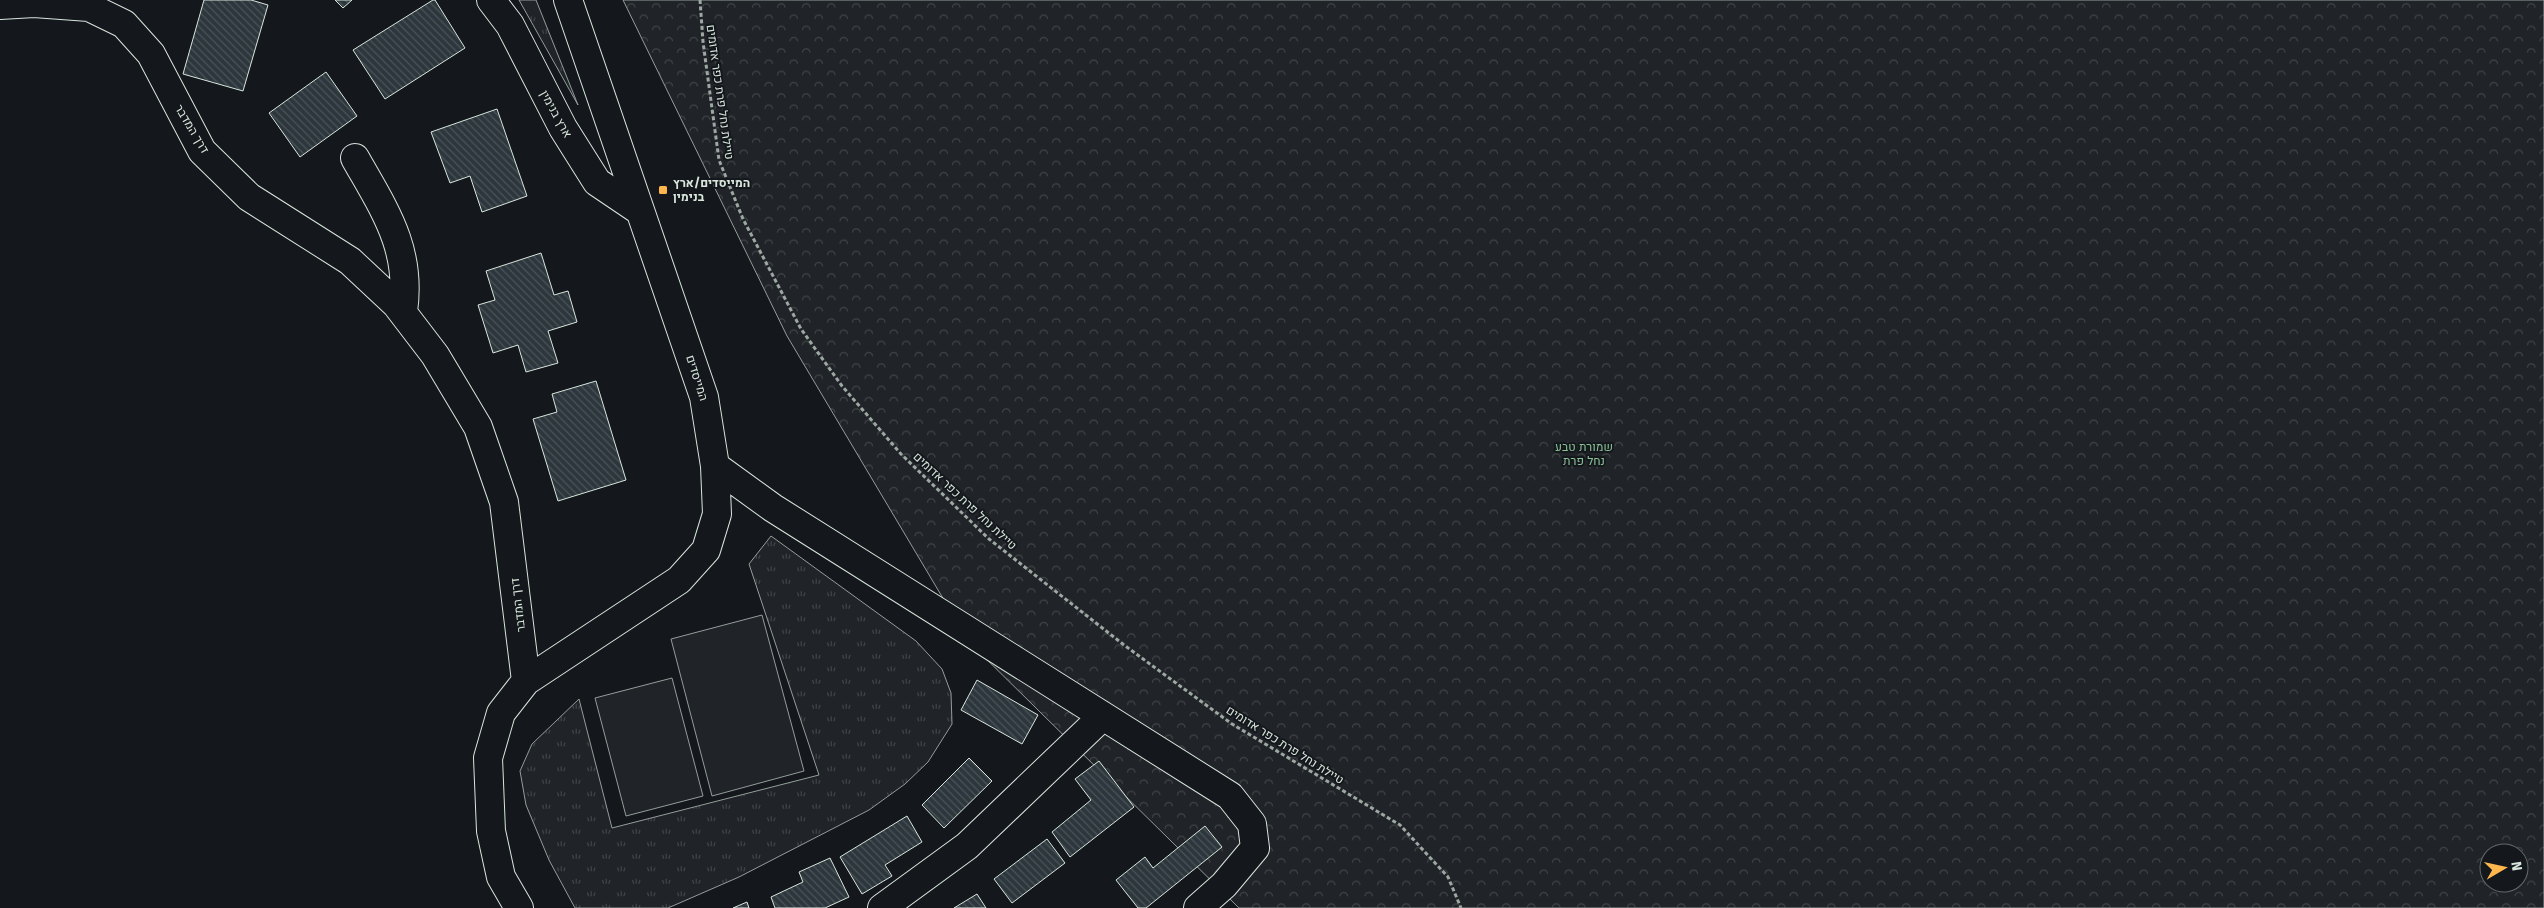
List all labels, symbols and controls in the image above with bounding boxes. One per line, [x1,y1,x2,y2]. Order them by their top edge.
street label: טיילת נחל פרת כפר אדומים [704,24,736,160]
street label: ארץ בנימין [537,88,575,140]
street label: דרך המדבר [172,102,212,156]
place label: המייסדים/ארץ בנימין [673,176,750,204]
marker: המייסדים/ארץ בנימין [657,184,669,196]
street label: המייסדים [683,353,711,403]
park label: שמורת טבע נחל פרת [1555,440,1613,468]
street label: טיילת נחל פרת כפר אדומים [911,450,1019,552]
street label: דרך המדבר [508,577,528,633]
street label: טיילת נחל פרת כפר אדומים [1224,703,1346,787]
north arrow [2479,843,2529,893]
text: N [2507,860,2525,872]

